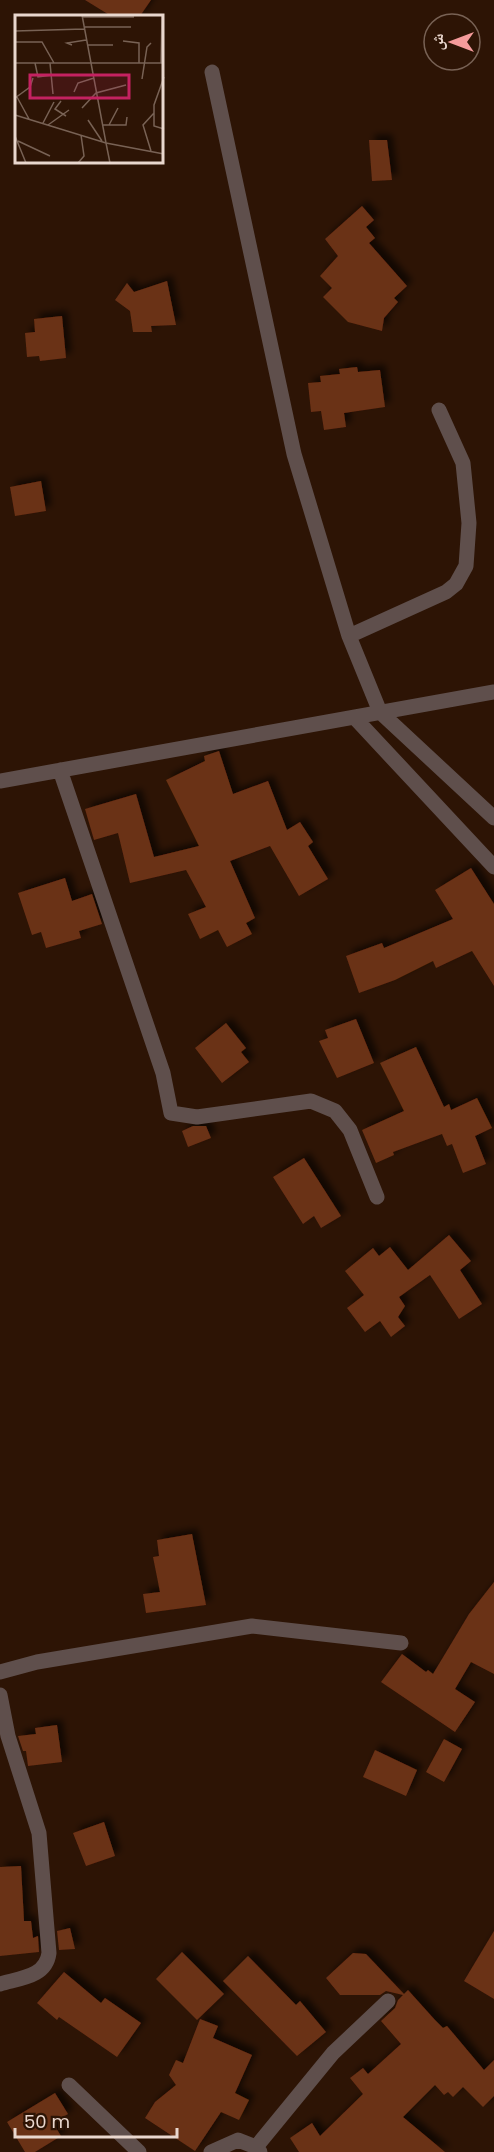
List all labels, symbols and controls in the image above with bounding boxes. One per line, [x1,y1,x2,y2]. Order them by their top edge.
north arrow [422,12,482,72]
inset map [15,15,164,164]
text: ش [426,33,449,50]
scale bar [15,2101,177,2139]
text: 50 m [24,2109,70,2134]

